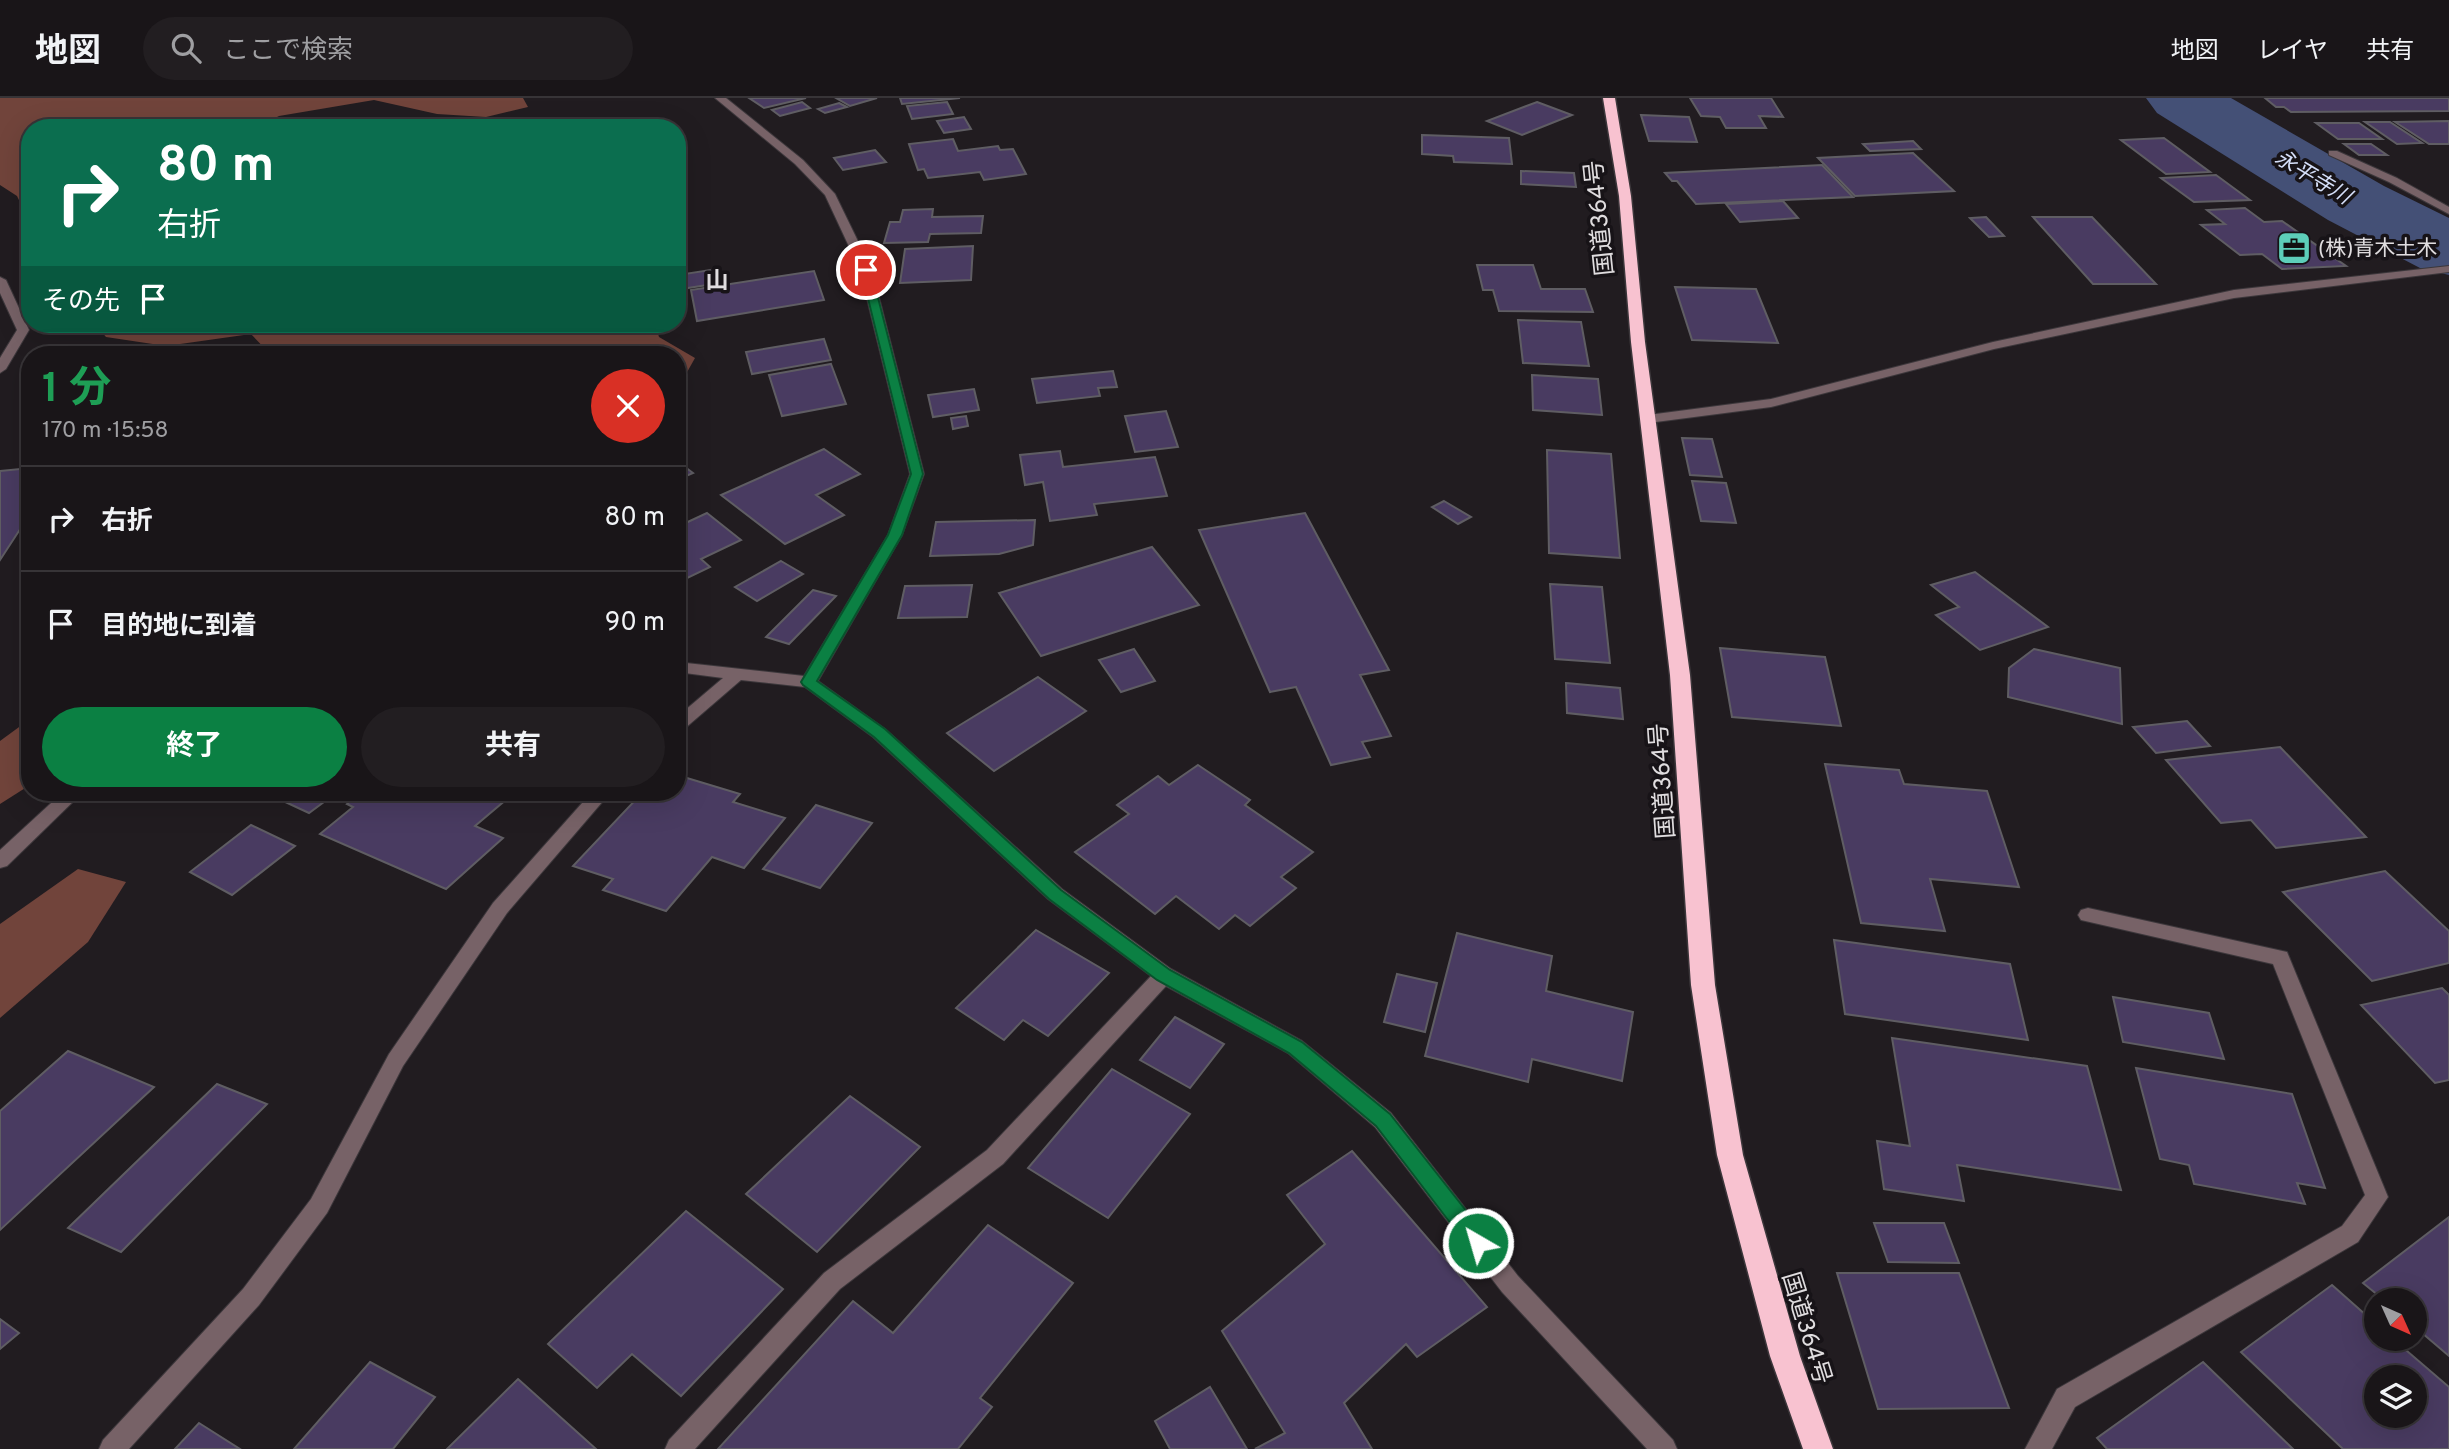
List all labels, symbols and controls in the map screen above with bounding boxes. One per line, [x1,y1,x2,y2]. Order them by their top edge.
search box [143,17,633,80]
icon: search [167,29,205,67]
text: 地図 [35,32,101,74]
text: ここで検索 [223,35,353,68]
text: 地図 [2171,37,2219,67]
text: レイヤ [2257,37,2328,67]
text: 共有 [2366,37,2414,67]
text: 80 m [157,137,274,199]
water label: 永平寺川 [2269,145,2357,213]
icon: right [42,147,133,238]
street label: 国道364号 [1580,159,1622,277]
text: 右折 [157,207,221,247]
office icon: (株)青木土木 [2275,229,2313,267]
place label: (株)青木土木 [2318,236,2437,263]
pin [836,240,896,300]
icon: arrive [847,251,885,289]
district label: 山 [706,268,729,297]
icon: arrive [134,280,172,318]
text: その先 [42,286,120,319]
text: 1 分 [42,364,111,417]
button: close [591,369,665,443]
text: 170 m · 15:58 [42,417,169,446]
icon: right [42,500,80,538]
text: 80 m [605,502,665,535]
text: 右折 [101,506,153,539]
icon: arrive [42,605,80,643]
text: 90 m [605,607,665,640]
text: 目的地に到着 [101,611,257,644]
button: 終了 [42,707,347,787]
button: 共有 [361,707,665,787]
street label: 国道364号 [1645,722,1683,840]
position arrow [1441,1206,1515,1280]
street label: 国道364号 [1774,1269,1836,1388]
north arrow [2364,1288,2427,1351]
map controls [2364,1288,2427,1428]
button: layers [2364,1365,2427,1428]

